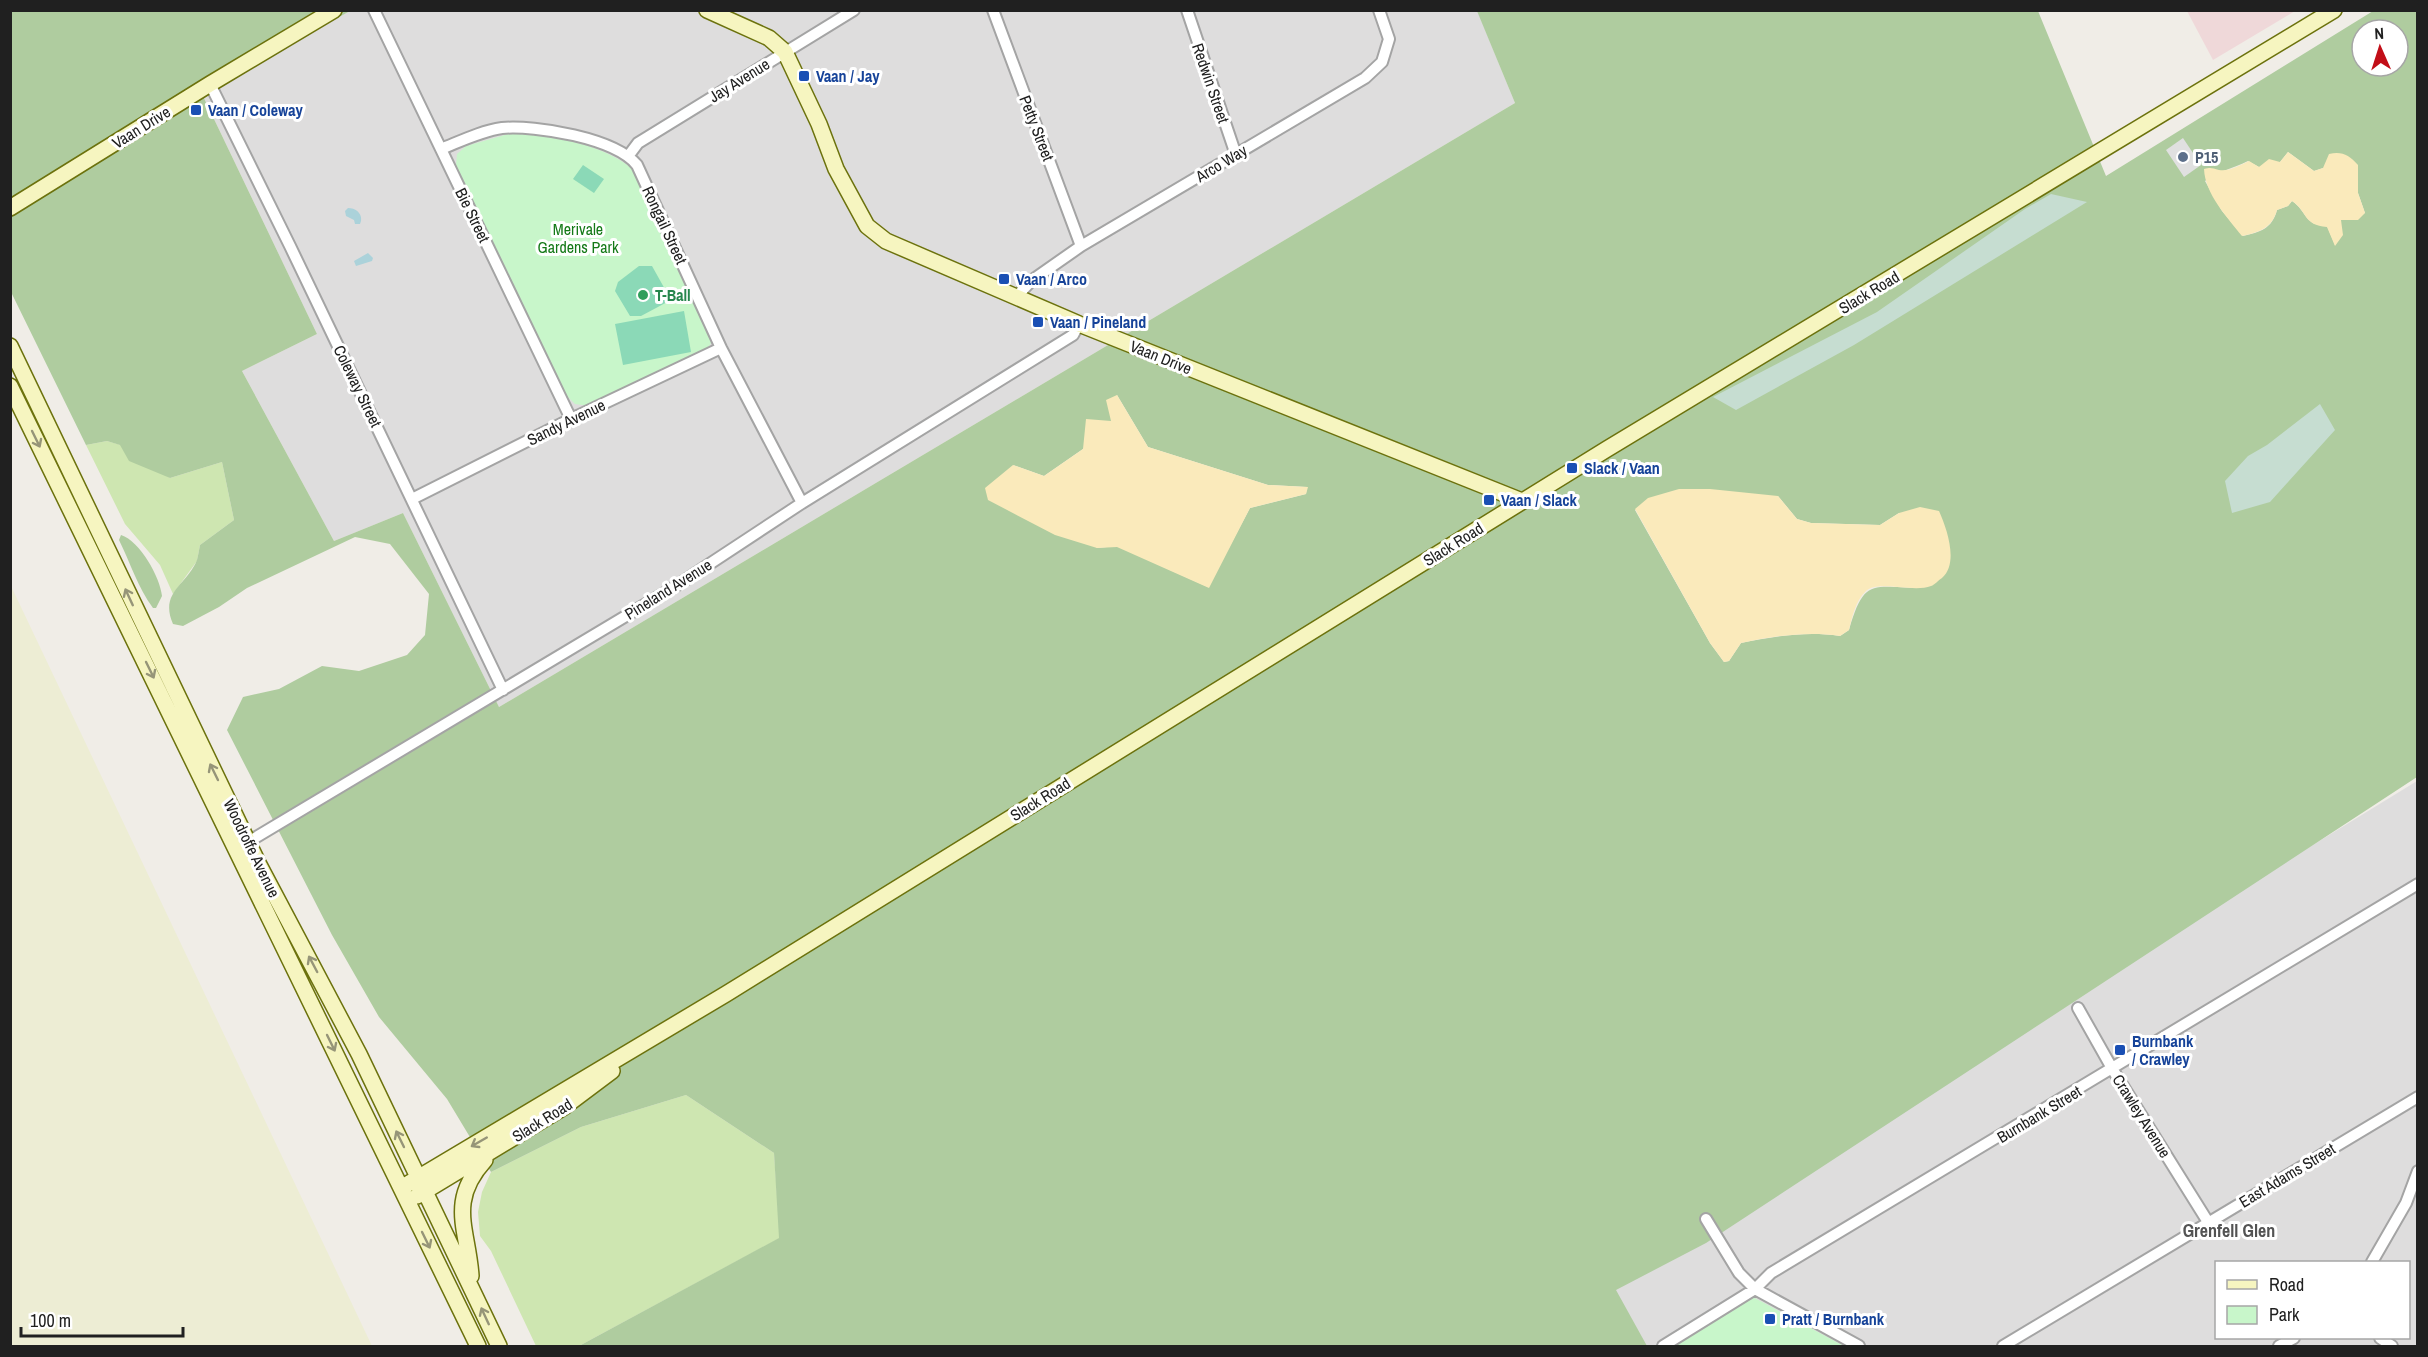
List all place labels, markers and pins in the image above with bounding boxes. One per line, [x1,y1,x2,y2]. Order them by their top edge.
place label: Vaan / Jay [816,65,880,87]
marker: Vaan / Jay [797,69,811,83]
place label: Vaan / Coleway [208,99,304,121]
marker: Vaan / Coleway [189,103,203,117]
place label: P15 [2195,146,2218,168]
marker: P15 [2176,150,2190,164]
place label: Vaan / Arco [1016,268,1087,290]
marker: Vaan / Arco [997,272,1011,286]
place label: T-Ball [655,284,691,306]
marker: T-Ball [636,288,650,302]
place label: Vaan / Pineland [1050,311,1146,333]
marker: Vaan / Pineland [1031,315,1045,329]
place label: Slack / Vaan [1584,457,1660,479]
marker: Slack / Vaan [1565,461,1579,475]
place label: Vaan / Slack [1501,489,1578,511]
marker: Vaan / Slack [1482,493,1496,507]
place label: Burnbank / Crawley [2132,1030,2194,1070]
marker: Burnbank / Crawley [2113,1043,2127,1057]
place label: Pratt / Burnbank [1782,1308,1885,1330]
marker: Pratt / Burnbank [1763,1312,1777,1326]

